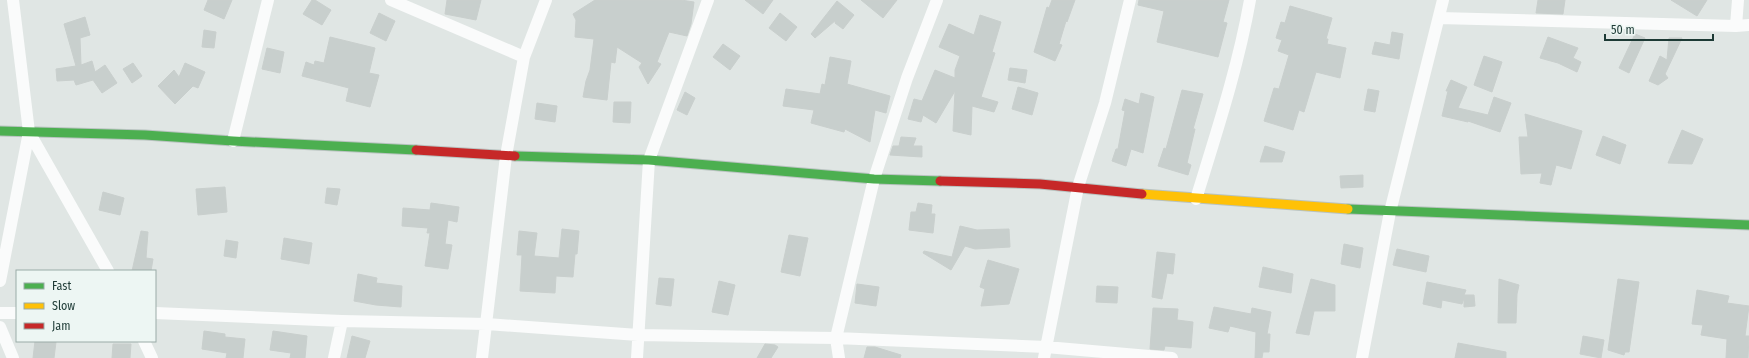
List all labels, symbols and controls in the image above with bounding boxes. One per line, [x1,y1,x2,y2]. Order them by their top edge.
scale bar [1605,16,1713,42]
text: 50 m [1611,23,1635,37]
legend [16,270,156,342]
text: Fast [52,279,71,293]
text: Slow [52,299,75,313]
text: Jam [52,319,70,333]

